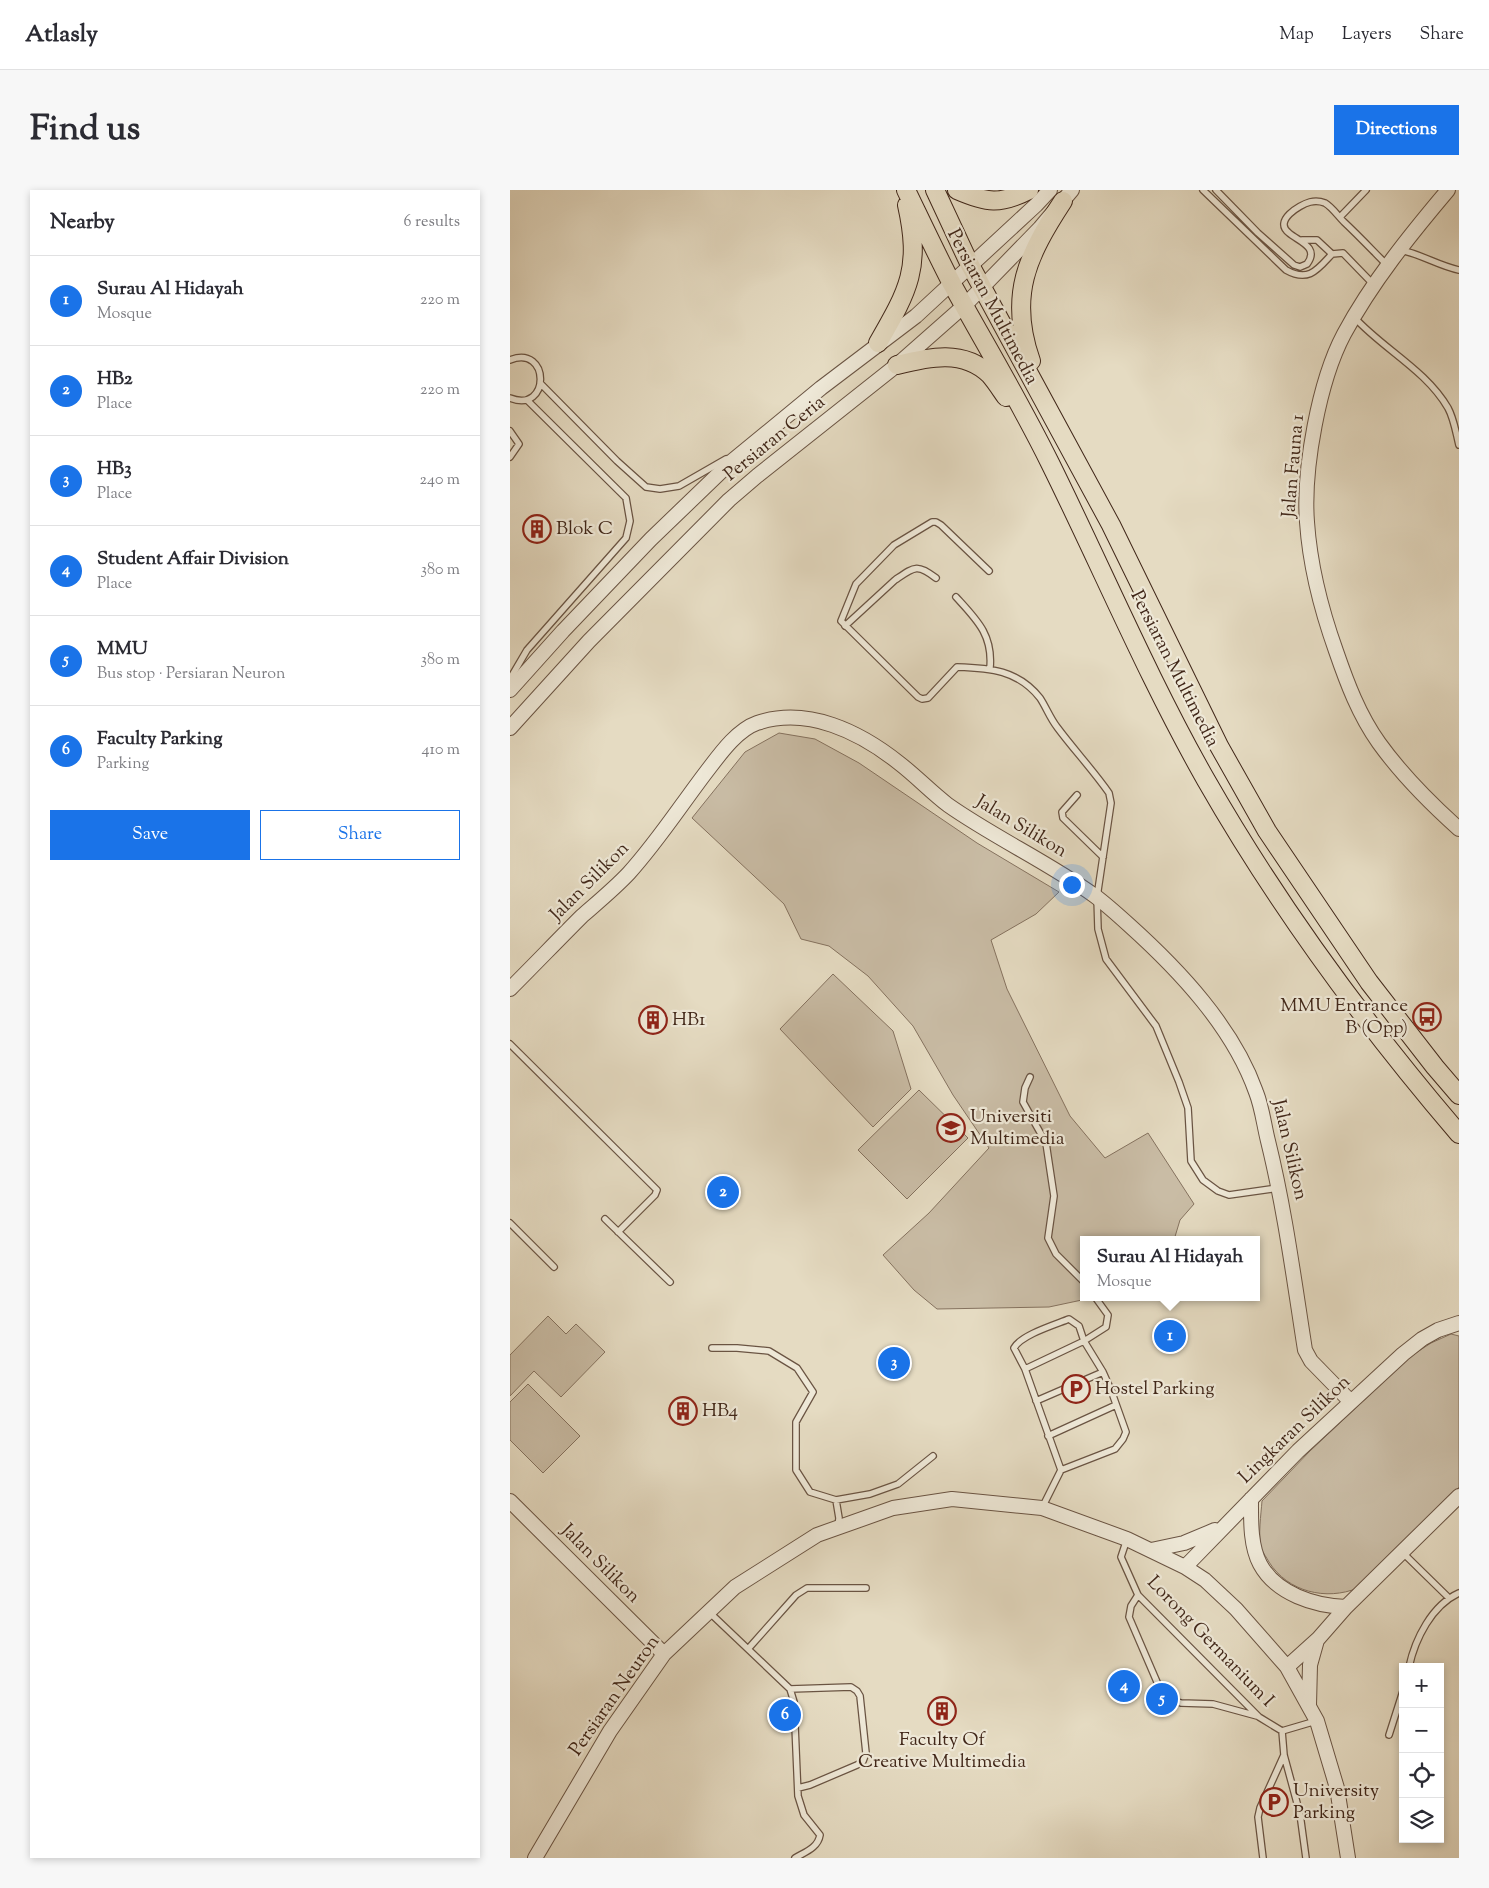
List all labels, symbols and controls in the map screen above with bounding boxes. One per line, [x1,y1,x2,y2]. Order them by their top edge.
text: Atlasly [25,18,98,52]
text: Map [1279,22,1314,48]
text: Layers [1342,22,1392,48]
text: Share [1420,22,1464,48]
text: Find us [30,105,140,156]
button: Directions [1334,105,1459,155]
text: Nearby [50,208,115,238]
text: 6 results [404,211,460,234]
street label: Persiaran Multimedia [940,224,1045,390]
text: Surau Al Hidayah [97,276,244,303]
text: 1 [63,289,69,312]
text: 220 m [420,289,460,312]
text: Mosque [97,303,152,326]
text: HB2 [97,366,133,393]
text: 2 [62,379,70,402]
text: 220 m [420,379,460,402]
street label: Persiaran Ceria [719,390,832,488]
text: Place [97,393,132,416]
street label: Jalan Fauna 1 [1276,413,1312,520]
text: HB3 [97,456,132,483]
text: 3 [63,469,69,492]
text: 240 m [419,469,460,492]
text: Place [97,483,132,506]
building icon: Blok C [522,514,552,544]
place label: Blok C [556,516,613,543]
text: Student Affair Division [97,546,289,573]
text: 4 [62,559,70,582]
text: 380 m [420,559,460,582]
text: Place [97,573,132,596]
street label: Persiaran Multimedia [1123,586,1225,752]
text: MMU [97,636,147,663]
text: 5 [63,649,69,672]
text: 380 m [420,649,460,672]
text: Bus stop · Persiaran Neuron [97,663,286,686]
text: Faculty Parking [97,726,222,753]
text: 6 [62,739,70,762]
text: 410 m [422,739,460,762]
text: Parking [97,753,149,776]
street label: Jalan Silikon [969,788,1072,865]
button: Save [50,810,250,860]
button: Share [260,810,460,860]
street label: Jalan Silikon [543,836,636,929]
your location [1059,872,1085,898]
place label: MMU Entrance B (Opp) [1280,993,1408,1042]
bus stop icon: MMU Entrance B (Opp) [1412,1002,1442,1032]
building icon: HB1 [638,1005,668,1035]
place label: HB1 [672,1007,706,1034]
street label: Jalan Silikon [1264,1096,1314,1203]
place label: Universiti Multimedia [970,1104,1065,1153]
school or university icon: Universiti Multimedia [936,1113,966,1143]
pin: 2 [707,1173,739,1211]
popup [1080,1236,1260,1301]
text: Surau Al Hidayah [1097,1244,1243,1271]
text: Mosque [1097,1271,1152,1294]
pin: 1 [1154,1317,1186,1355]
pin: 3 [878,1344,910,1382]
street label: Lingkaran Silikon [1233,1370,1357,1490]
parking icon: Hostel Parking [1061,1374,1091,1404]
place label: Hostel Parking [1095,1376,1215,1403]
building icon: HB4 [668,1396,698,1426]
place label: HB4 [702,1398,738,1425]
street label: Jalan Silikon [553,1517,646,1610]
street label: Lorong Germanium I [1140,1570,1280,1714]
street label: Persiaran Neuron [563,1630,667,1762]
map controls [1399,1663,1444,1843]
button: + [1399,1663,1444,1708]
pin: 4 [1108,1667,1140,1705]
pin: 5 [1146,1680,1178,1718]
pin: 6 [769,1696,801,1734]
building icon: Faculty Of Creative Multimedia [927,1696,957,1726]
button: − [1399,1708,1444,1753]
place label: Faculty Of Creative Multimedia [858,1727,1026,1776]
button: locate [1399,1753,1444,1798]
place label: University Parking [1293,1778,1380,1827]
parking icon: University Parking [1259,1787,1289,1817]
button: layers [1399,1798,1444,1843]

